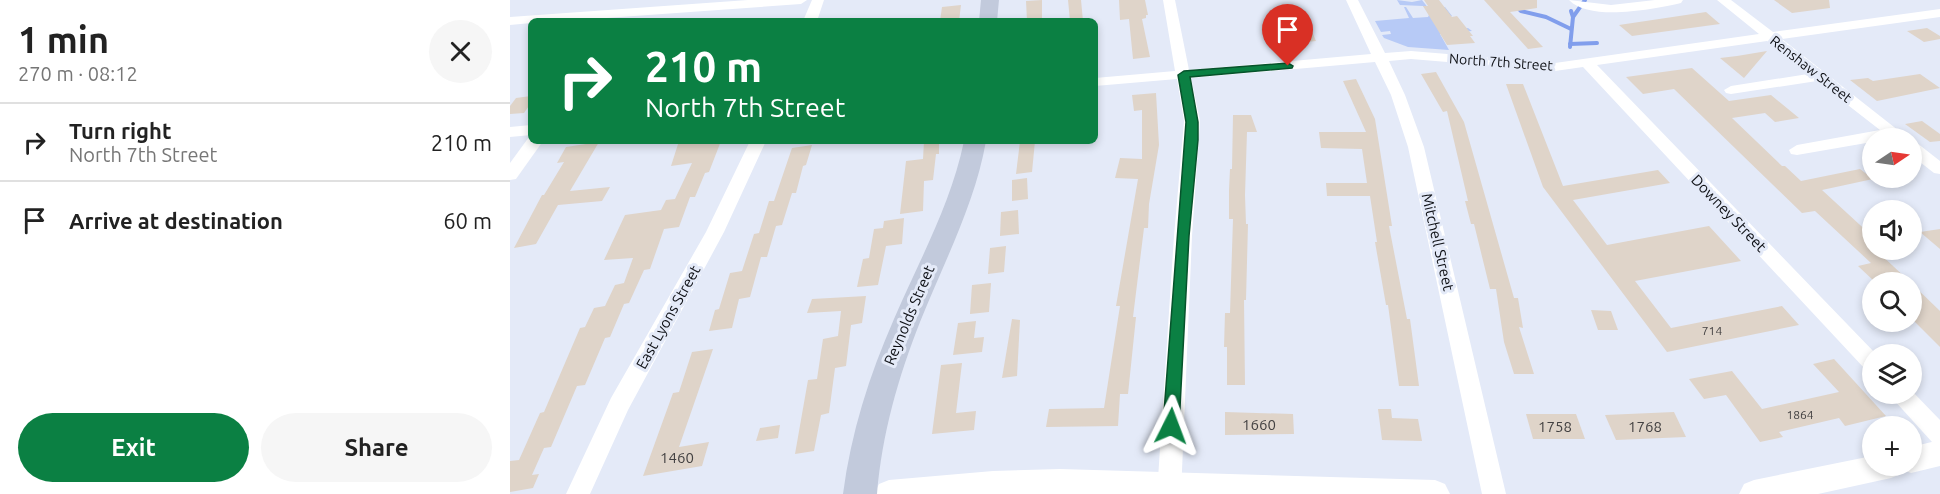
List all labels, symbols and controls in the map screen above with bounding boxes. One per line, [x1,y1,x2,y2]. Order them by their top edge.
pin [1262,4,1313,66]
icon: arrive [1271,13,1304,46]
text: 1 min [18,19,109,60]
button: close [429,20,492,83]
street label: Renshaw Street [1767,32,1855,106]
icon: right [546,42,624,120]
text: 210 m [645,43,762,90]
street label: North 7th Street [1449,50,1554,74]
text: 270 m · 08:12 [18,62,138,85]
text: North 7th Street [645,92,845,122]
text: Turn right [69,118,171,143]
icon: right [18,126,51,159]
north arrow [1862,128,1922,188]
map controls [1862,128,1922,476]
text: 210 m [431,130,492,155]
text: North 7th Street [69,143,217,166]
street label: Downey Street [1688,171,1770,255]
street label: Mitchell Street [1419,192,1458,293]
button: sound [1862,200,1922,260]
icon: arrive [18,204,51,237]
text: Arrive at destination [69,208,283,233]
text: 60 m [443,208,492,233]
street label: East Lyons Street [633,262,704,372]
street label: Reynolds Street [880,262,938,367]
button: search [1862,272,1922,332]
house number: 714 [1702,324,1722,337]
button: layers [1862,344,1922,404]
position arrow [1139,394,1203,458]
house number: 1864 [1786,408,1814,421]
button: Exit [18,413,249,482]
button: Share [261,413,492,482]
house number: 1660 [1242,416,1276,433]
button: + [1862,416,1922,476]
house number: 1758 [1538,418,1572,435]
house number: 1768 [1628,418,1662,435]
house number: 1460 [660,449,694,466]

